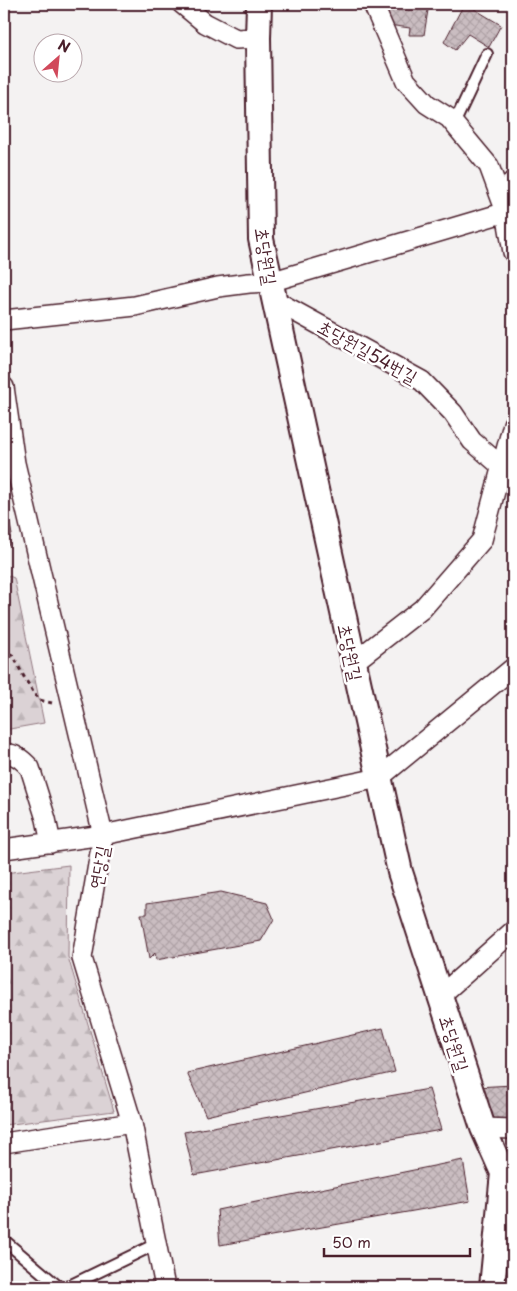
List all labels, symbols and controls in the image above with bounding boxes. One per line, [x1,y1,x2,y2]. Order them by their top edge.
north arrow [32,32,82,82]
text: N [54,34,74,58]
street label: 초당원길 [249,225,285,287]
street label: 초당원길54번길 [313,312,423,390]
street label: 초당원길 [332,621,370,684]
street label: 연당길 [81,843,115,891]
street label: 초당원길 [433,1011,477,1075]
scale bar [324,1226,471,1258]
text: 50 m [332,1230,371,1253]

